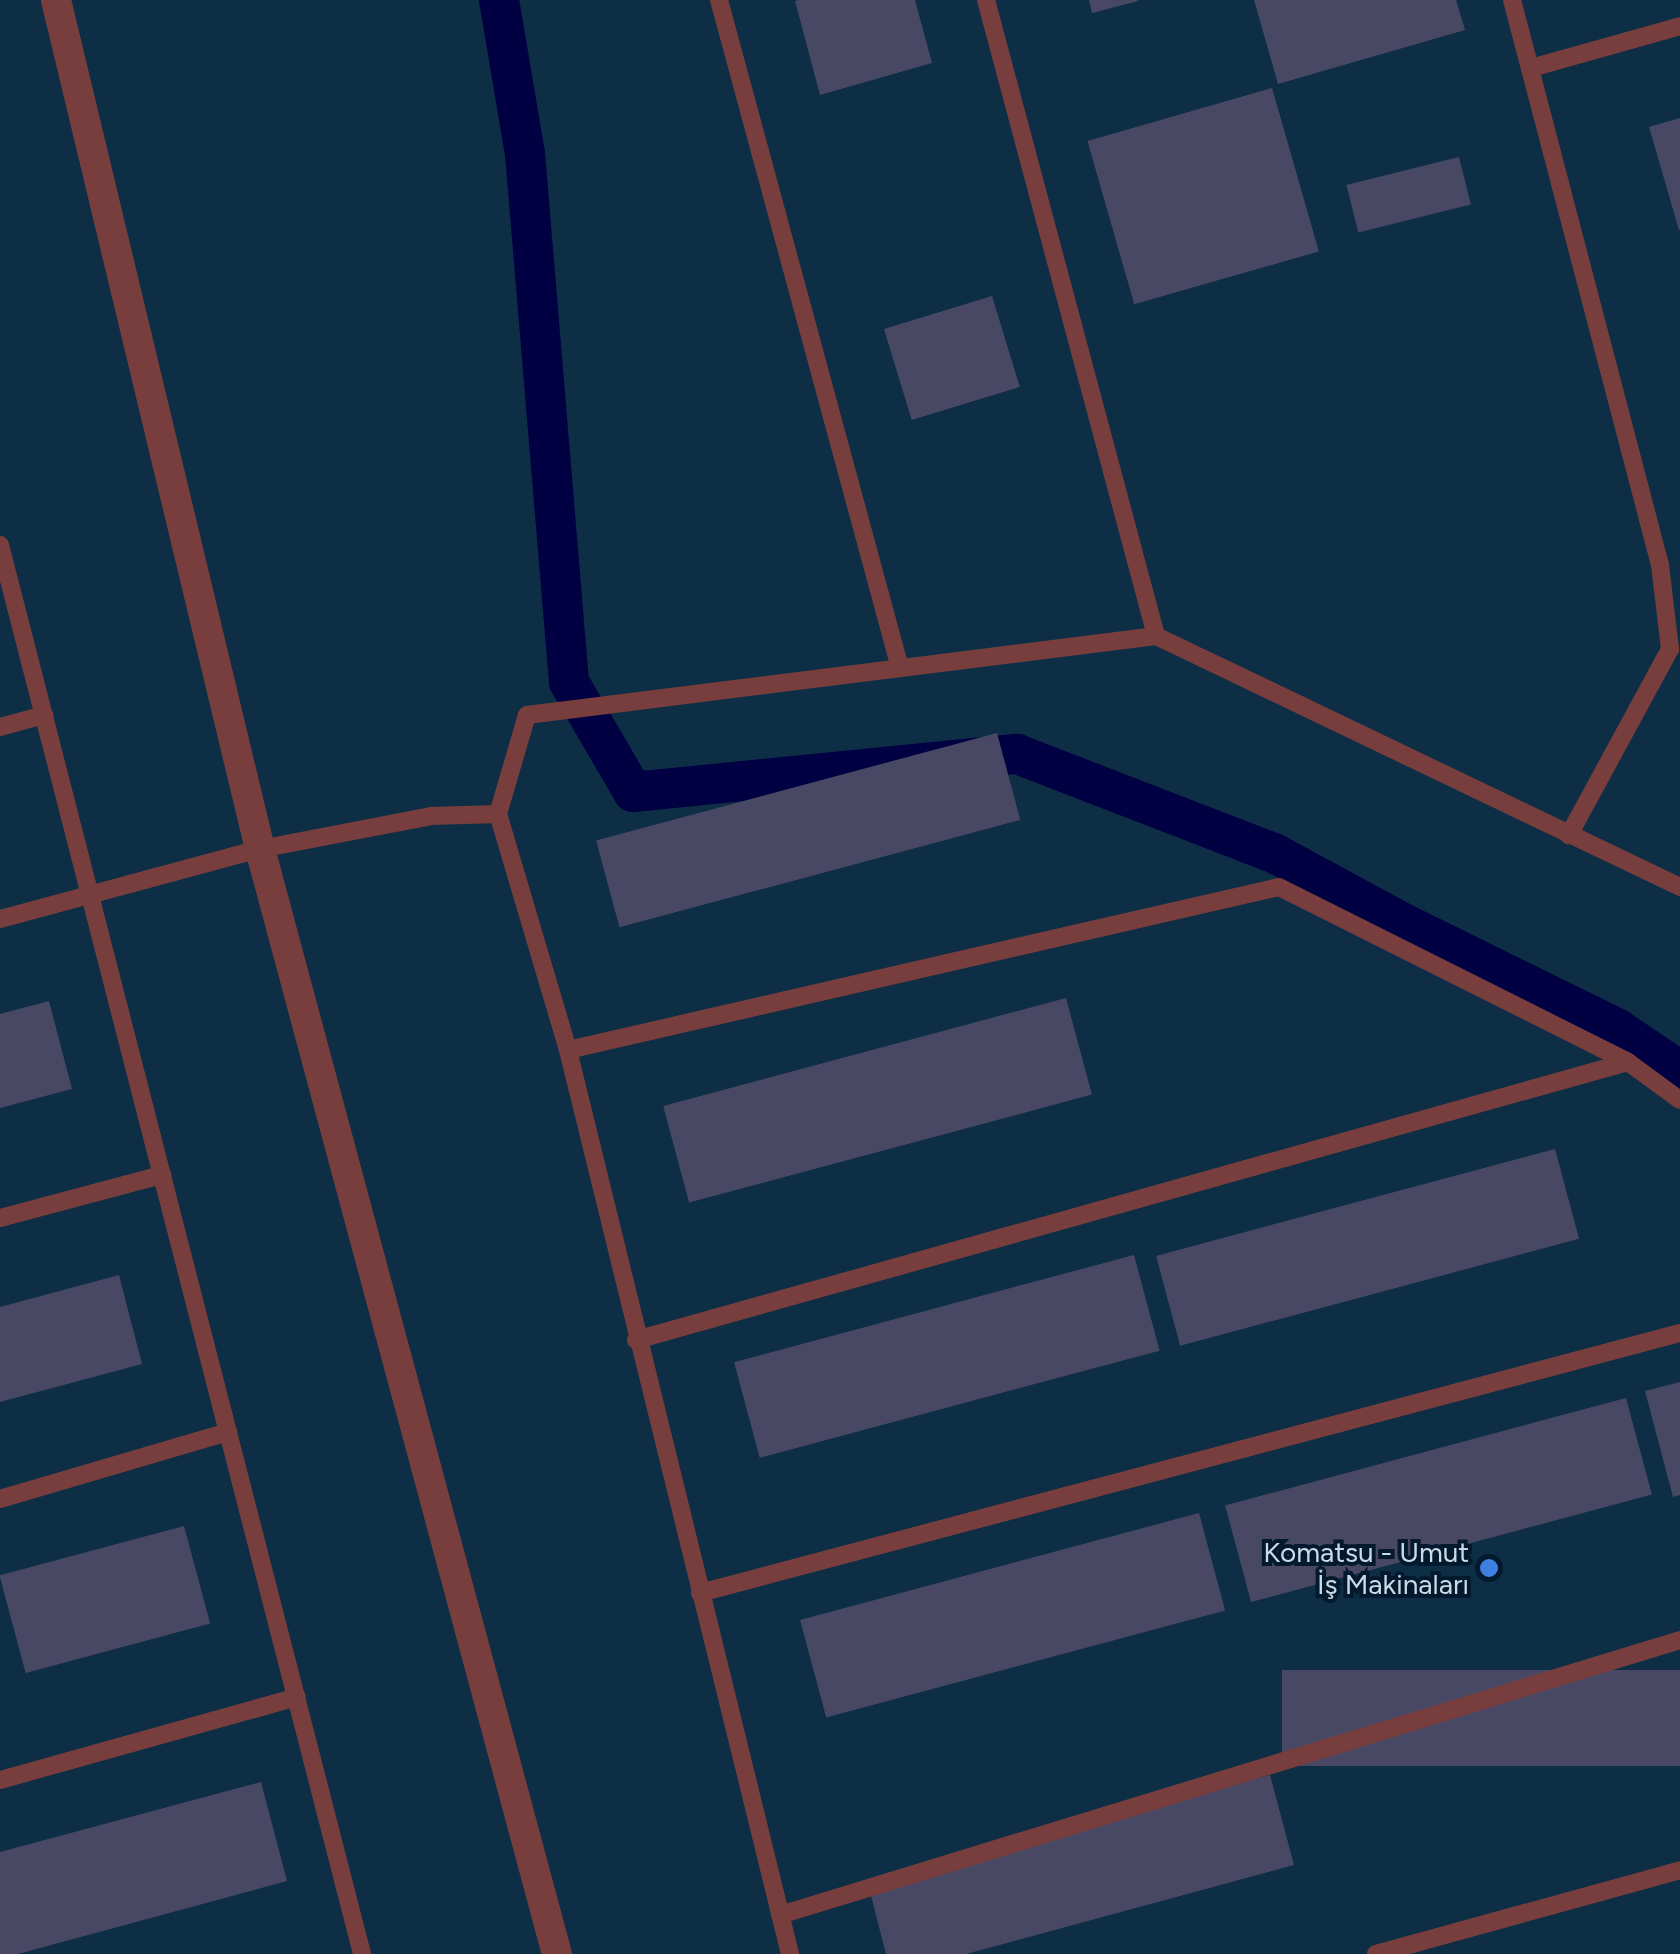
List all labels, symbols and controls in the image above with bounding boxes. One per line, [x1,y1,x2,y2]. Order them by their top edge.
place label: Komatsu - Umut İş Makinaları [1263,1535,1469,1601]
marker: Komatsu - Umut İş Makinaları [1478,1557,1500,1579]

